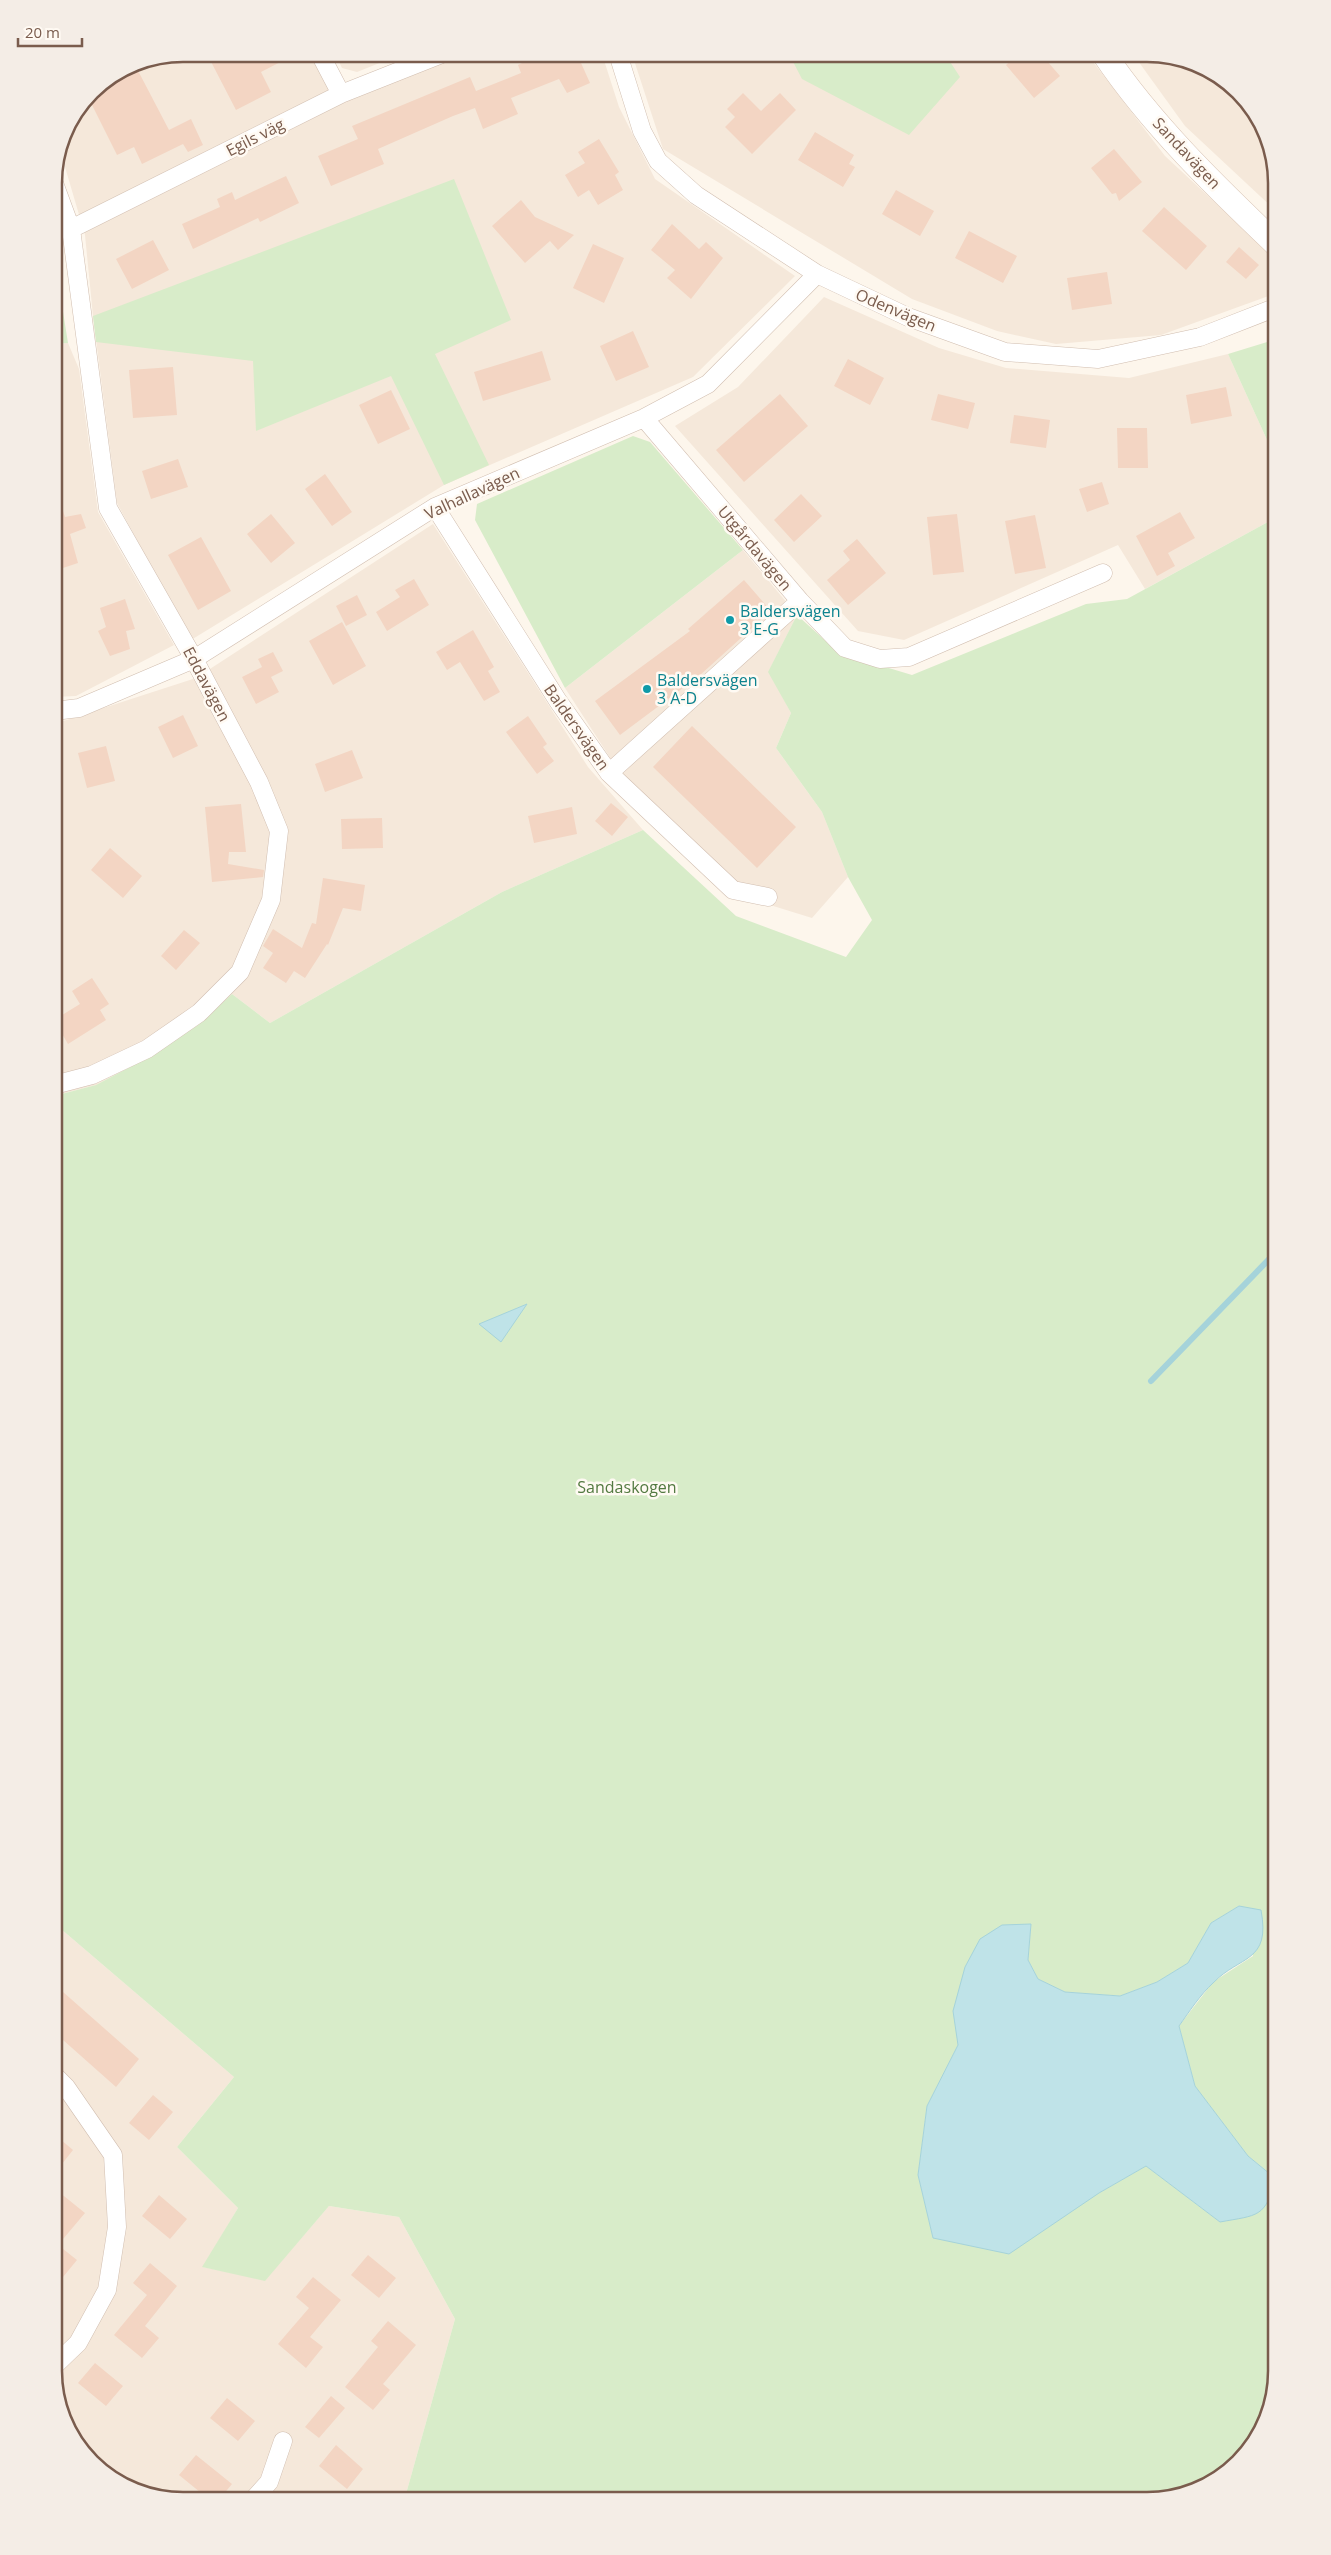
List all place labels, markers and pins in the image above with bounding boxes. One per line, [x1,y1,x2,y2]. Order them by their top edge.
place label: Baldersvägen 3 E-G [740,600,841,640]
marker: Baldersvägen 3 E-G [724,614,736,626]
place label: Baldersvägen 3 A-D [657,669,758,709]
marker: Baldersvägen 3 A-D [641,683,653,695]

